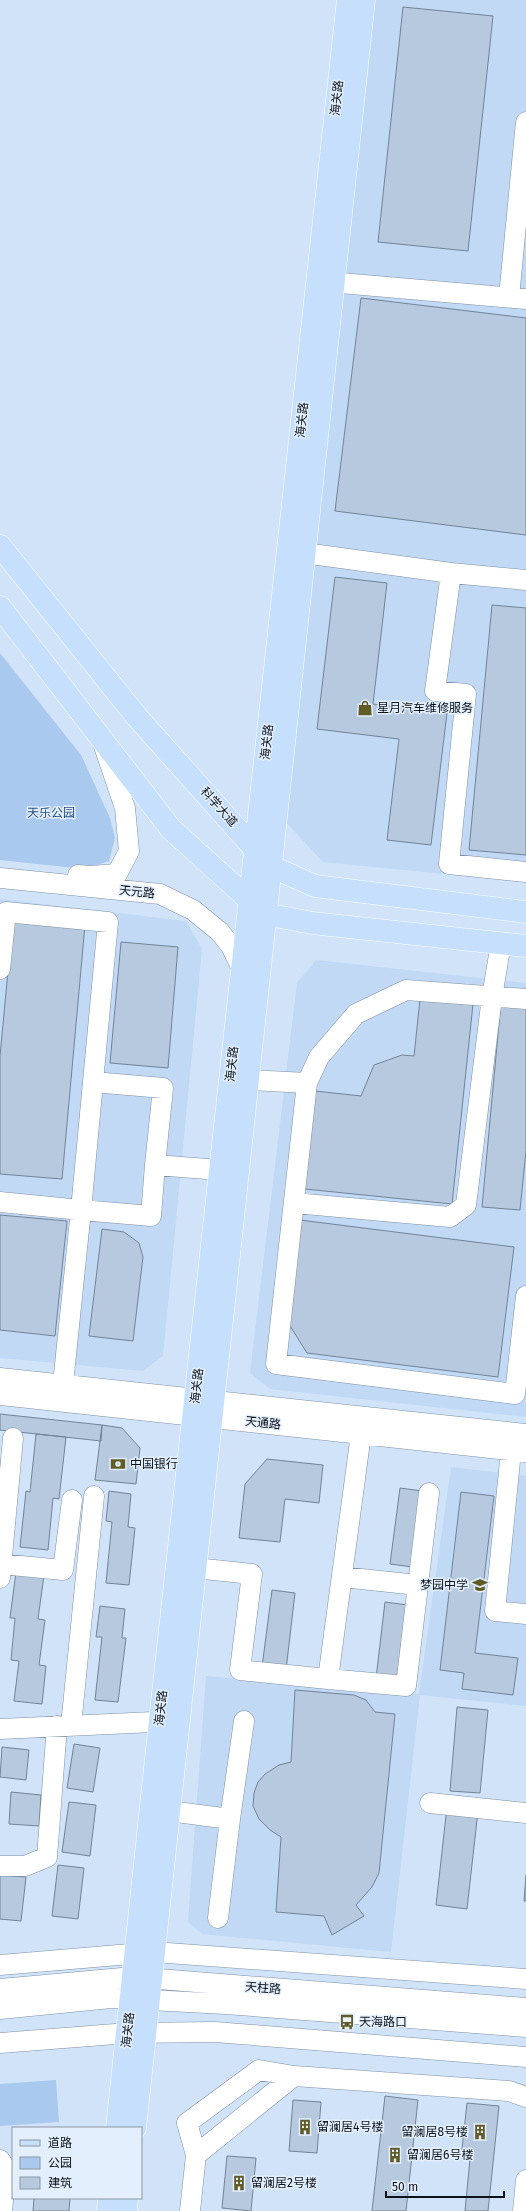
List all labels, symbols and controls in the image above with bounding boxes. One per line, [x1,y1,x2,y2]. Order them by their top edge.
street label: 海关路 [328,79,346,117]
street label: 海关路 [293,401,311,439]
shop icon: 星月汽车维修服务 [356,699,374,717]
place label: 星月汽车维修服务 [377,701,473,715]
street label: 海关路 [258,723,276,761]
street label: 科学大道 [198,784,240,830]
park label: 天乐公园 [27,806,75,820]
street label: 天元路 [118,883,156,901]
street label: 海关路 [223,1045,241,1083]
street label: 海关路 [188,1367,206,1405]
street label: 天通路 [244,1414,282,1432]
bank icon: 中国银行 [109,1455,127,1473]
place label: 中国银行 [130,1457,178,1471]
school or university icon: 梦园中学 [471,1576,489,1594]
place label: 梦园中学 [420,1578,468,1592]
street label: 海关路 [152,1689,170,1727]
street label: 天柱路 [245,1980,281,1996]
street label: 海关路 [119,2011,137,2049]
bus stop icon: 天海路口 [338,2013,356,2031]
place label: 天海路口 [359,2015,407,2029]
building icon: 留澜居4号楼 [296,2118,314,2136]
place label: 留澜居4号楼 [317,2120,383,2134]
building icon: 留澜居8号楼 [471,2123,489,2141]
place label: 留澜居8号楼 [401,2125,468,2139]
legend [12,2127,142,2199]
text: 道路 [48,2136,72,2150]
building icon: 留澜居6号楼 [386,2146,404,2164]
place label: 留澜居6号楼 [407,2148,473,2162]
text: 公园 [48,2156,72,2170]
scale bar [386,2173,504,2199]
building icon: 留澜居2号楼 [230,2174,248,2192]
text: 建筑 [48,2176,72,2190]
place label: 留澜居2号楼 [251,2176,317,2190]
text: 50 m [392,2180,418,2194]

